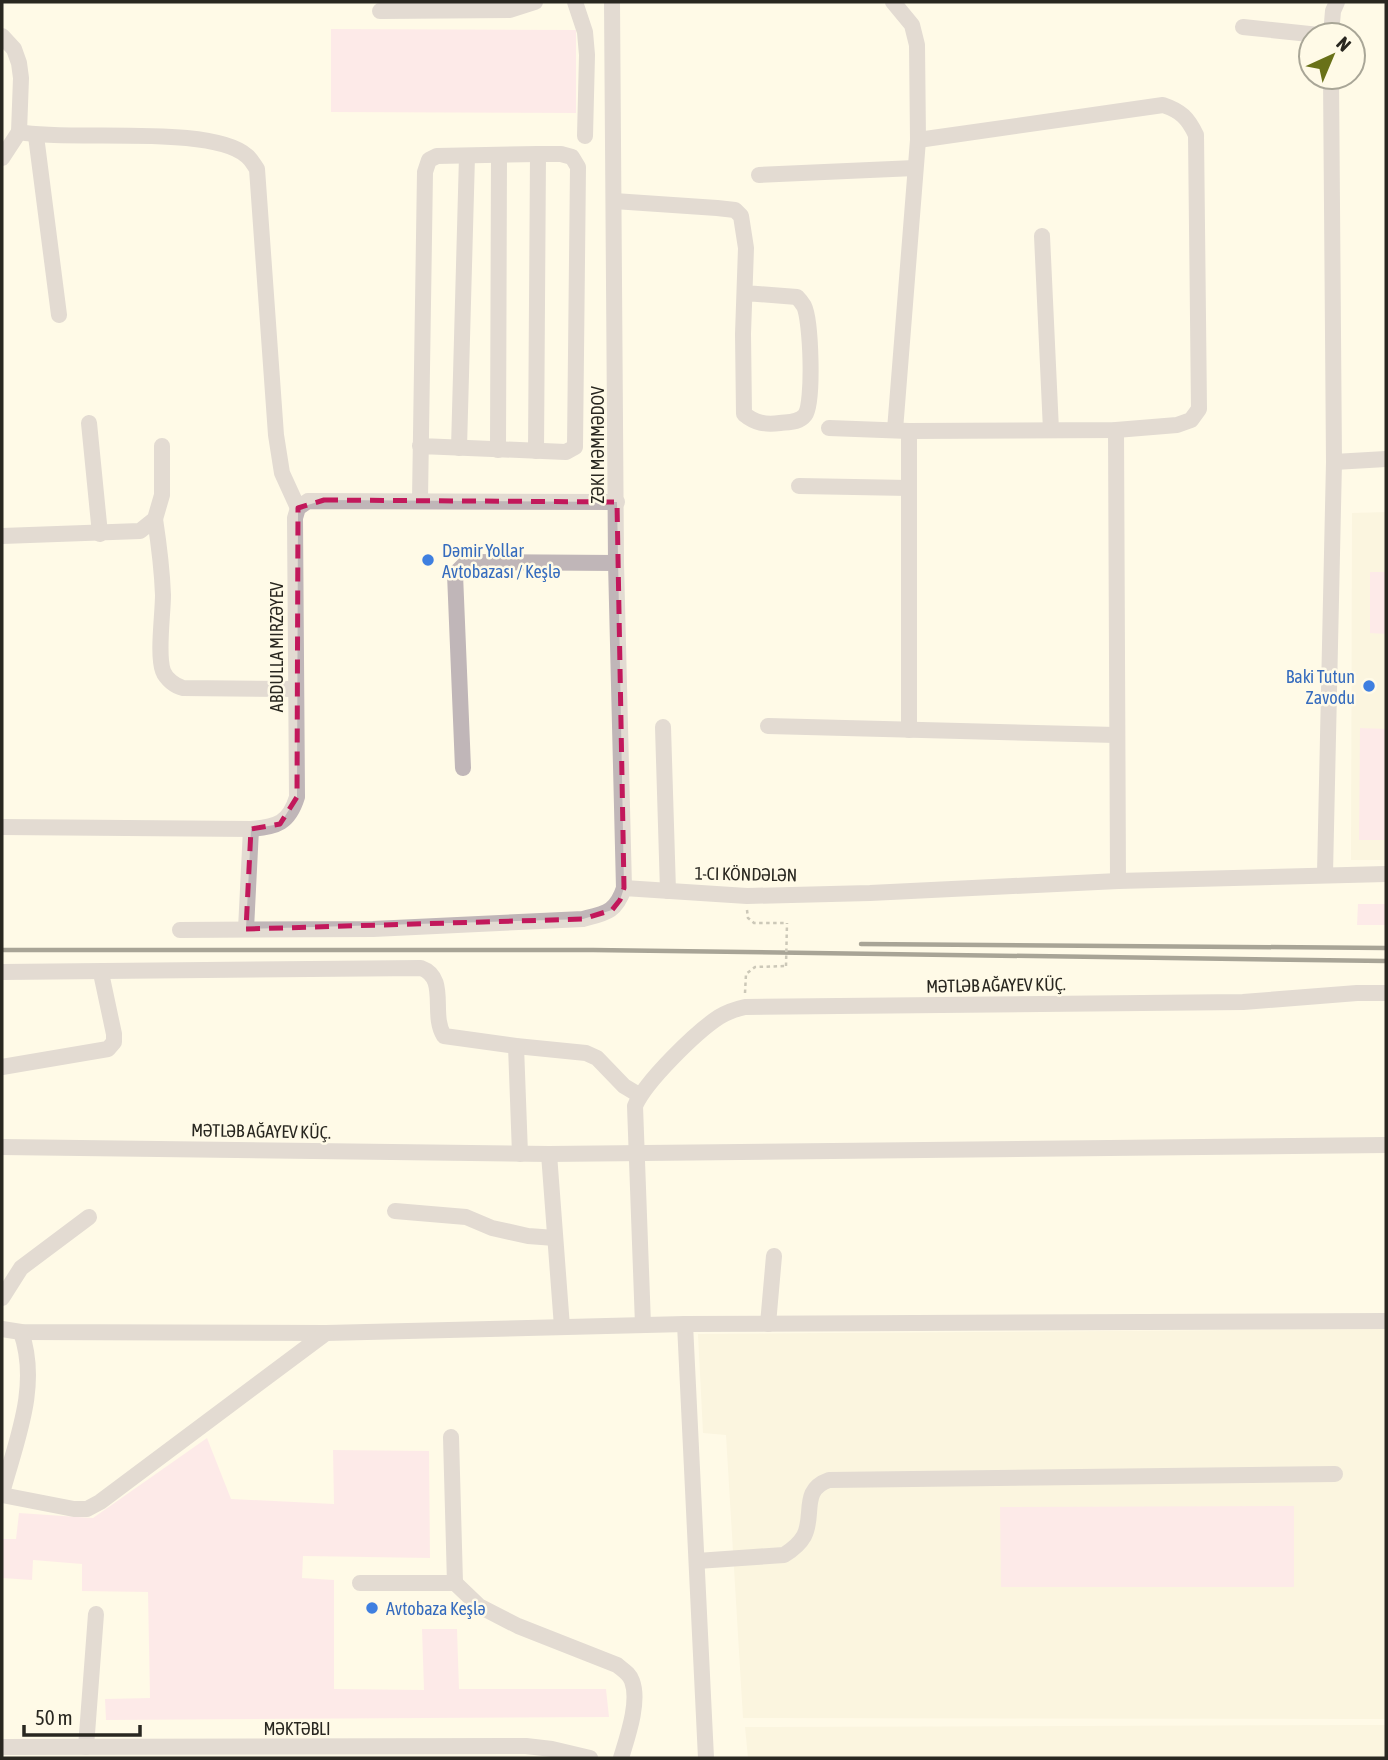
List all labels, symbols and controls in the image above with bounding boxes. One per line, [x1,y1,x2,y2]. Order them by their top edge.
north arrow [1297,21,1367,91]
text: N [1332,32,1355,56]
street label: ZƏKI MƏMMƏDOV [587,386,608,504]
place label: Dəmir Yollar Avtobazası / Keşlə [442,540,561,582]
marker: Dəmir Yollar Avtobazası / Keşlə [420,552,436,568]
street label: ABDULLA MIRZƏYEV [266,582,287,712]
place label: Baki Tutun Zavodu [1286,666,1355,708]
marker: Baki Tutun Zavodu [1361,678,1377,694]
street label: 1-CI KÖNDƏLƏN [694,863,798,885]
street label: MƏTLƏB AĞAYEV KÜÇ. [926,973,1066,997]
street label: MƏTLƏB AĞAYEV KÜÇ. [191,1119,331,1143]
place label: Avtobaza Keşlə [386,1598,486,1619]
marker: Avtobaza Keşlə [364,1600,380,1616]
scale bar [24,1694,140,1738]
text: 50 m [35,1705,73,1729]
street label: MƏKTƏBLI [263,1718,331,1739]

